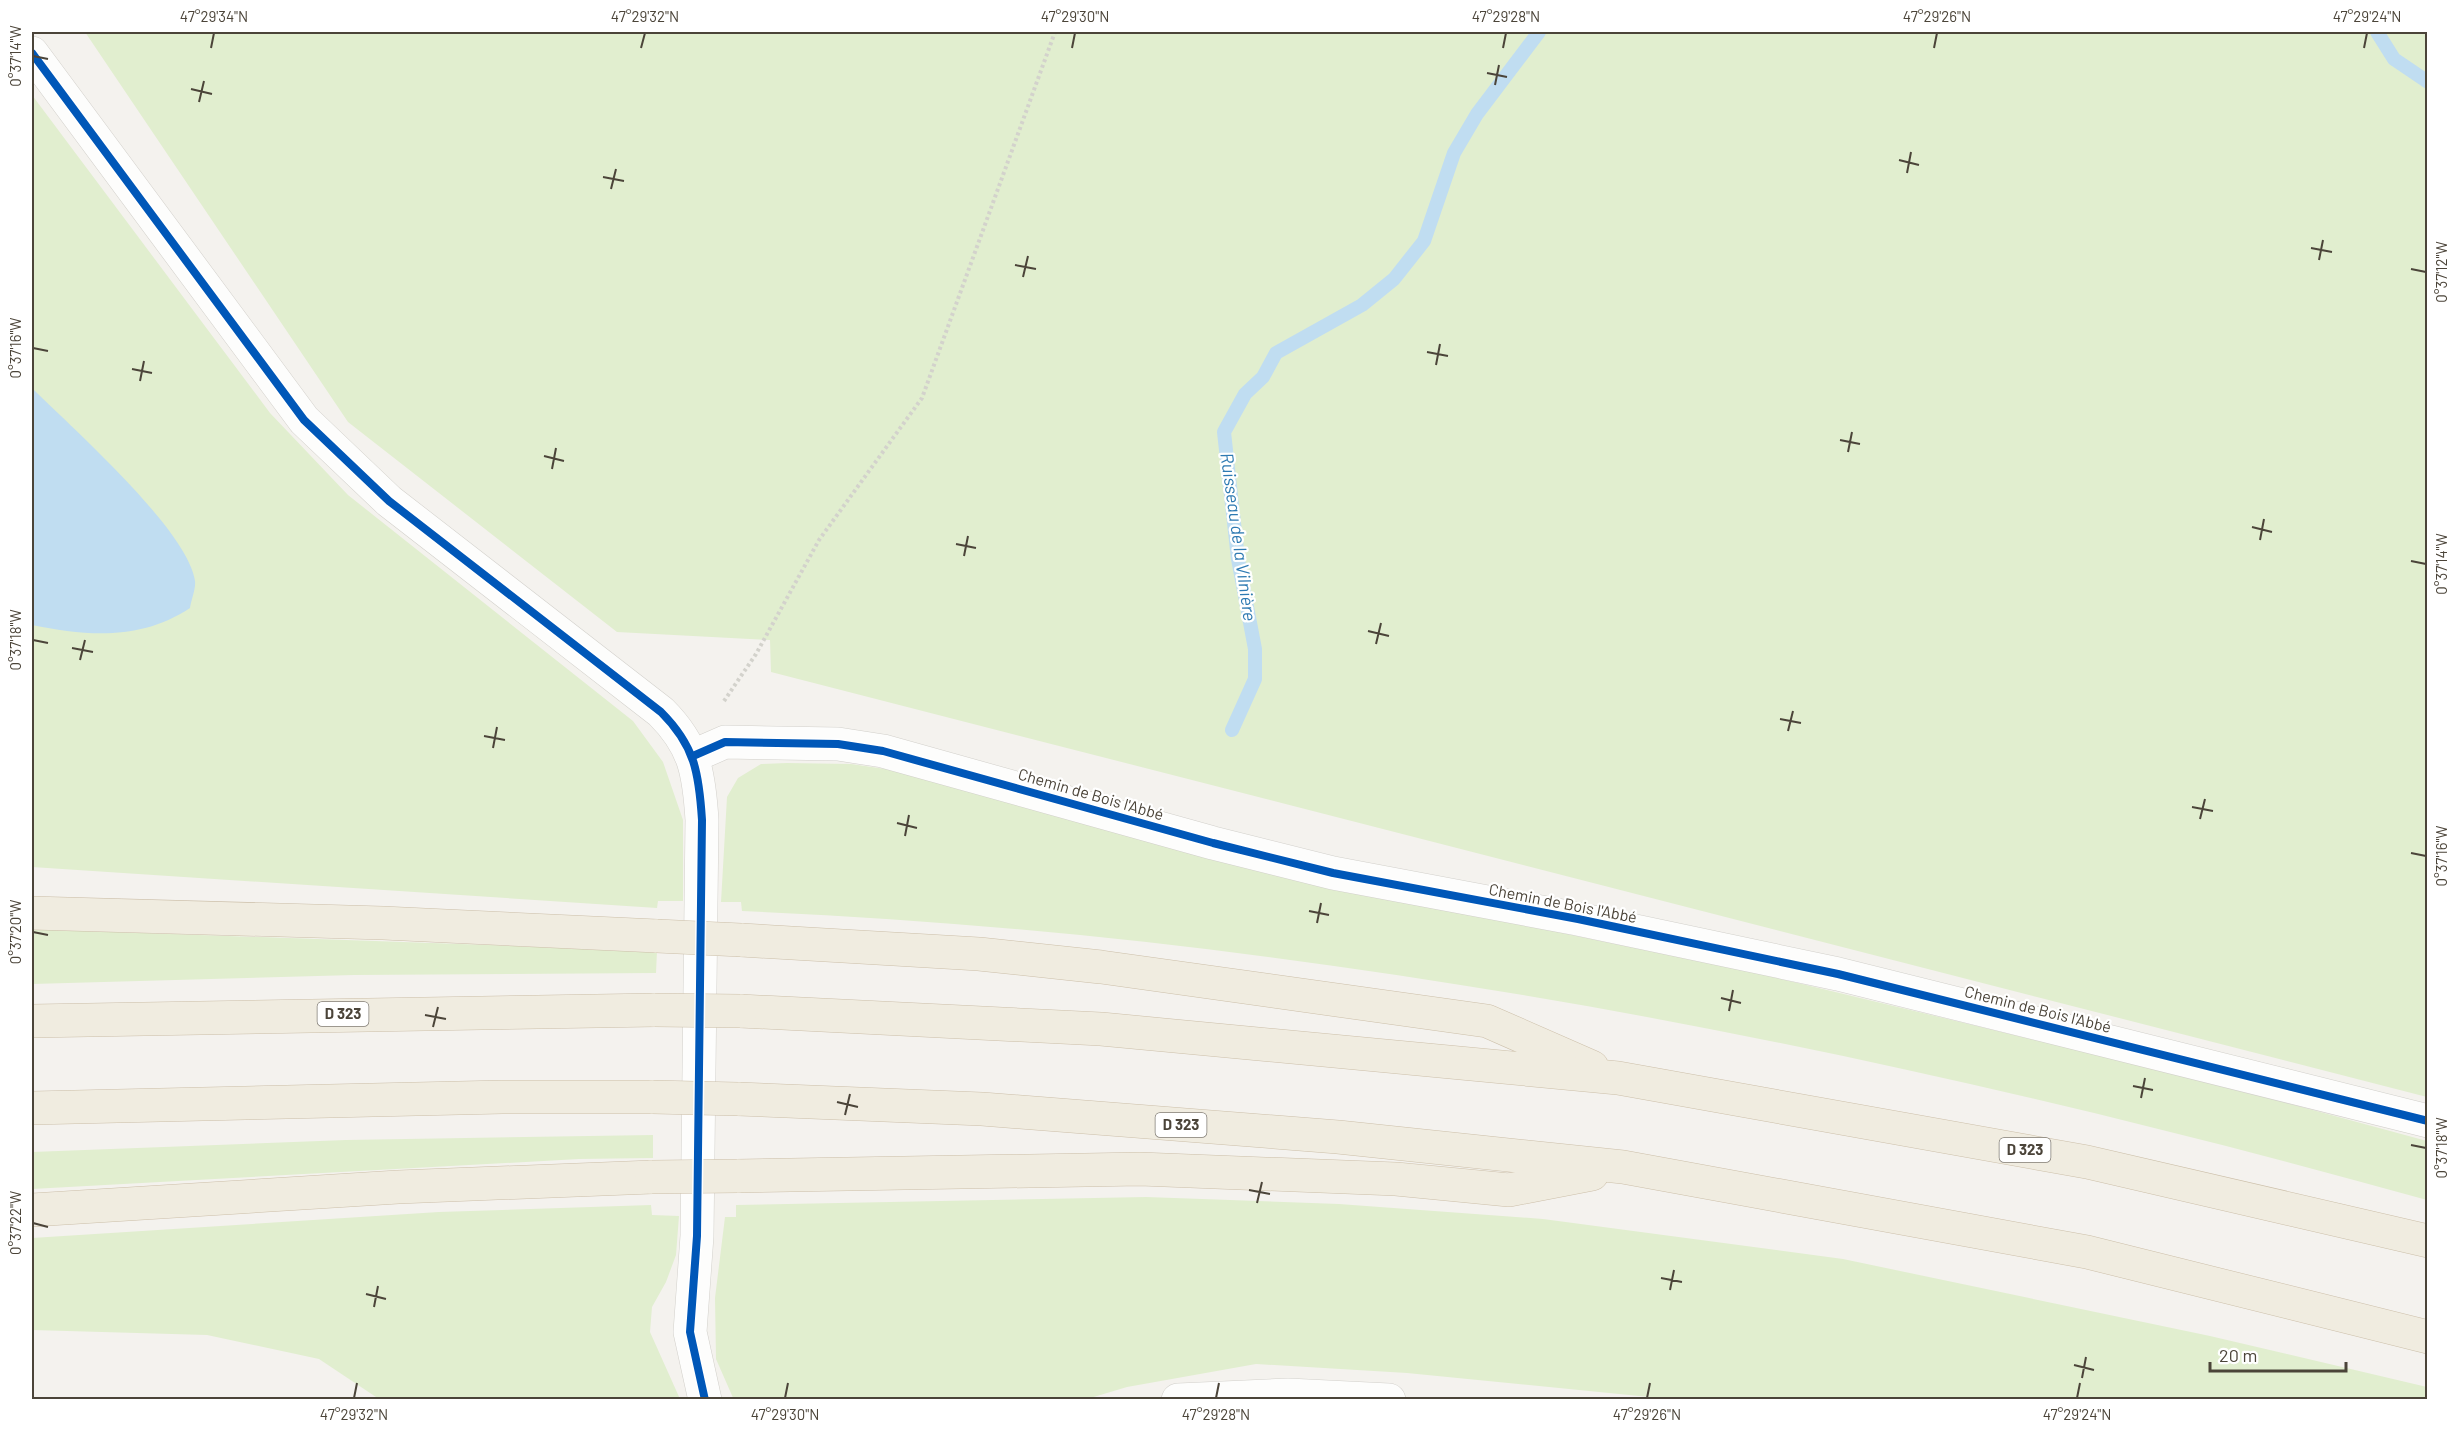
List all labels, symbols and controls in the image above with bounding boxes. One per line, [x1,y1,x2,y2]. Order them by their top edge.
text: 47°29'34"N [180,7,248,25]
text: 47°29'32"N [611,7,679,25]
text: 47°29'30"N [1041,7,1109,25]
text: 47°29'28"N [1472,7,1540,25]
text: 47°29'26"N [1903,7,1971,25]
text: 47°29'24"N [2333,7,2401,25]
text: 0°37'14"W [6,25,24,87]
text: 0°37'12"W [2432,241,2450,303]
text: 0°37'16"W [6,317,24,379]
water label: Ruisseau de la Vilnière [1216,451,1262,622]
text: 0°37'14"W [2432,533,2450,595]
text: 0°37'18"W [6,609,24,671]
street label: Chemin de Bois l'Abbé [1016,764,1166,823]
text: 0°37'16"W [2432,825,2450,887]
street label: Chemin de Bois l'Abbé [1487,879,1639,926]
text: 0°37'20"W [6,900,24,964]
street label: Chemin de Bois l'Abbé [1963,981,2113,1036]
road number: D 323 [318,1002,368,1026]
road number: D 323 [1156,1113,1206,1137]
text: 0°37'18"W [2432,1117,2450,1179]
road number: D 323 [2000,1138,2050,1162]
text: 0°37'22"W [6,1191,24,1255]
scale bar [2210,1335,2346,1373]
text: 20 m [2219,1344,2257,1366]
text: 47°29'32"N [320,1405,388,1423]
text: 47°29'30"N [751,1405,819,1423]
text: 47°29'28"N [1182,1405,1250,1423]
text: 47°29'26"N [1613,1405,1681,1423]
text: 47°29'24"N [2043,1405,2111,1423]

